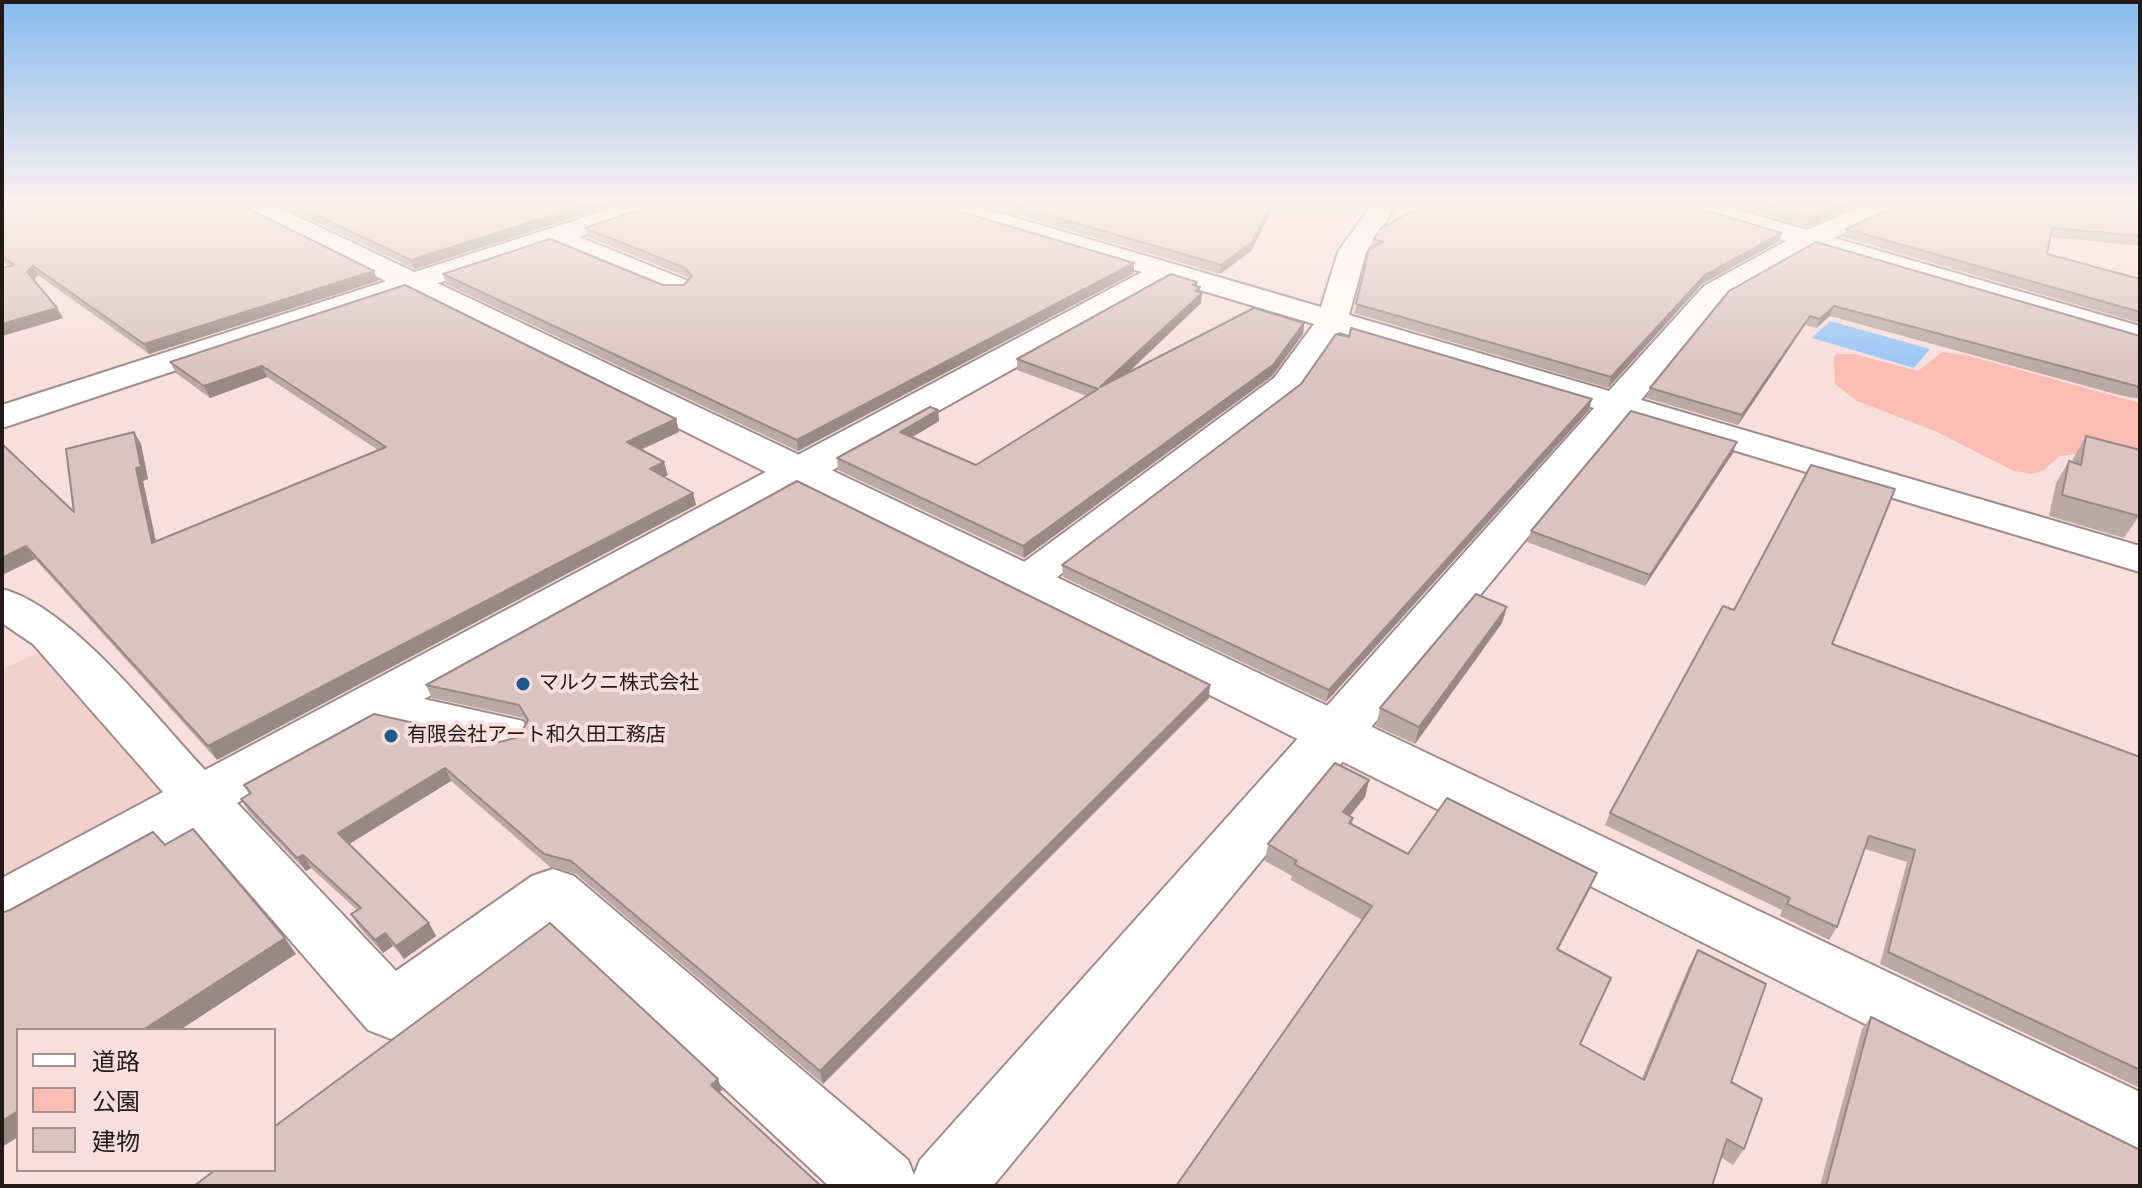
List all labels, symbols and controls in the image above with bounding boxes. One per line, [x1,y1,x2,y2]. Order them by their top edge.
place label: マルクニ株式会社 [539,672,699,696]
marker: マルクニ株式会社 [514,675,532,693]
place label: 有限会社アート和久田工務店 [407,724,666,748]
marker: 有限会社アート和久田工務店 [382,727,400,745]
legend [16,1028,276,1172]
text: 道路 [92,1045,140,1078]
text: 公園 [92,1085,140,1118]
text: 建物 [92,1125,140,1158]

